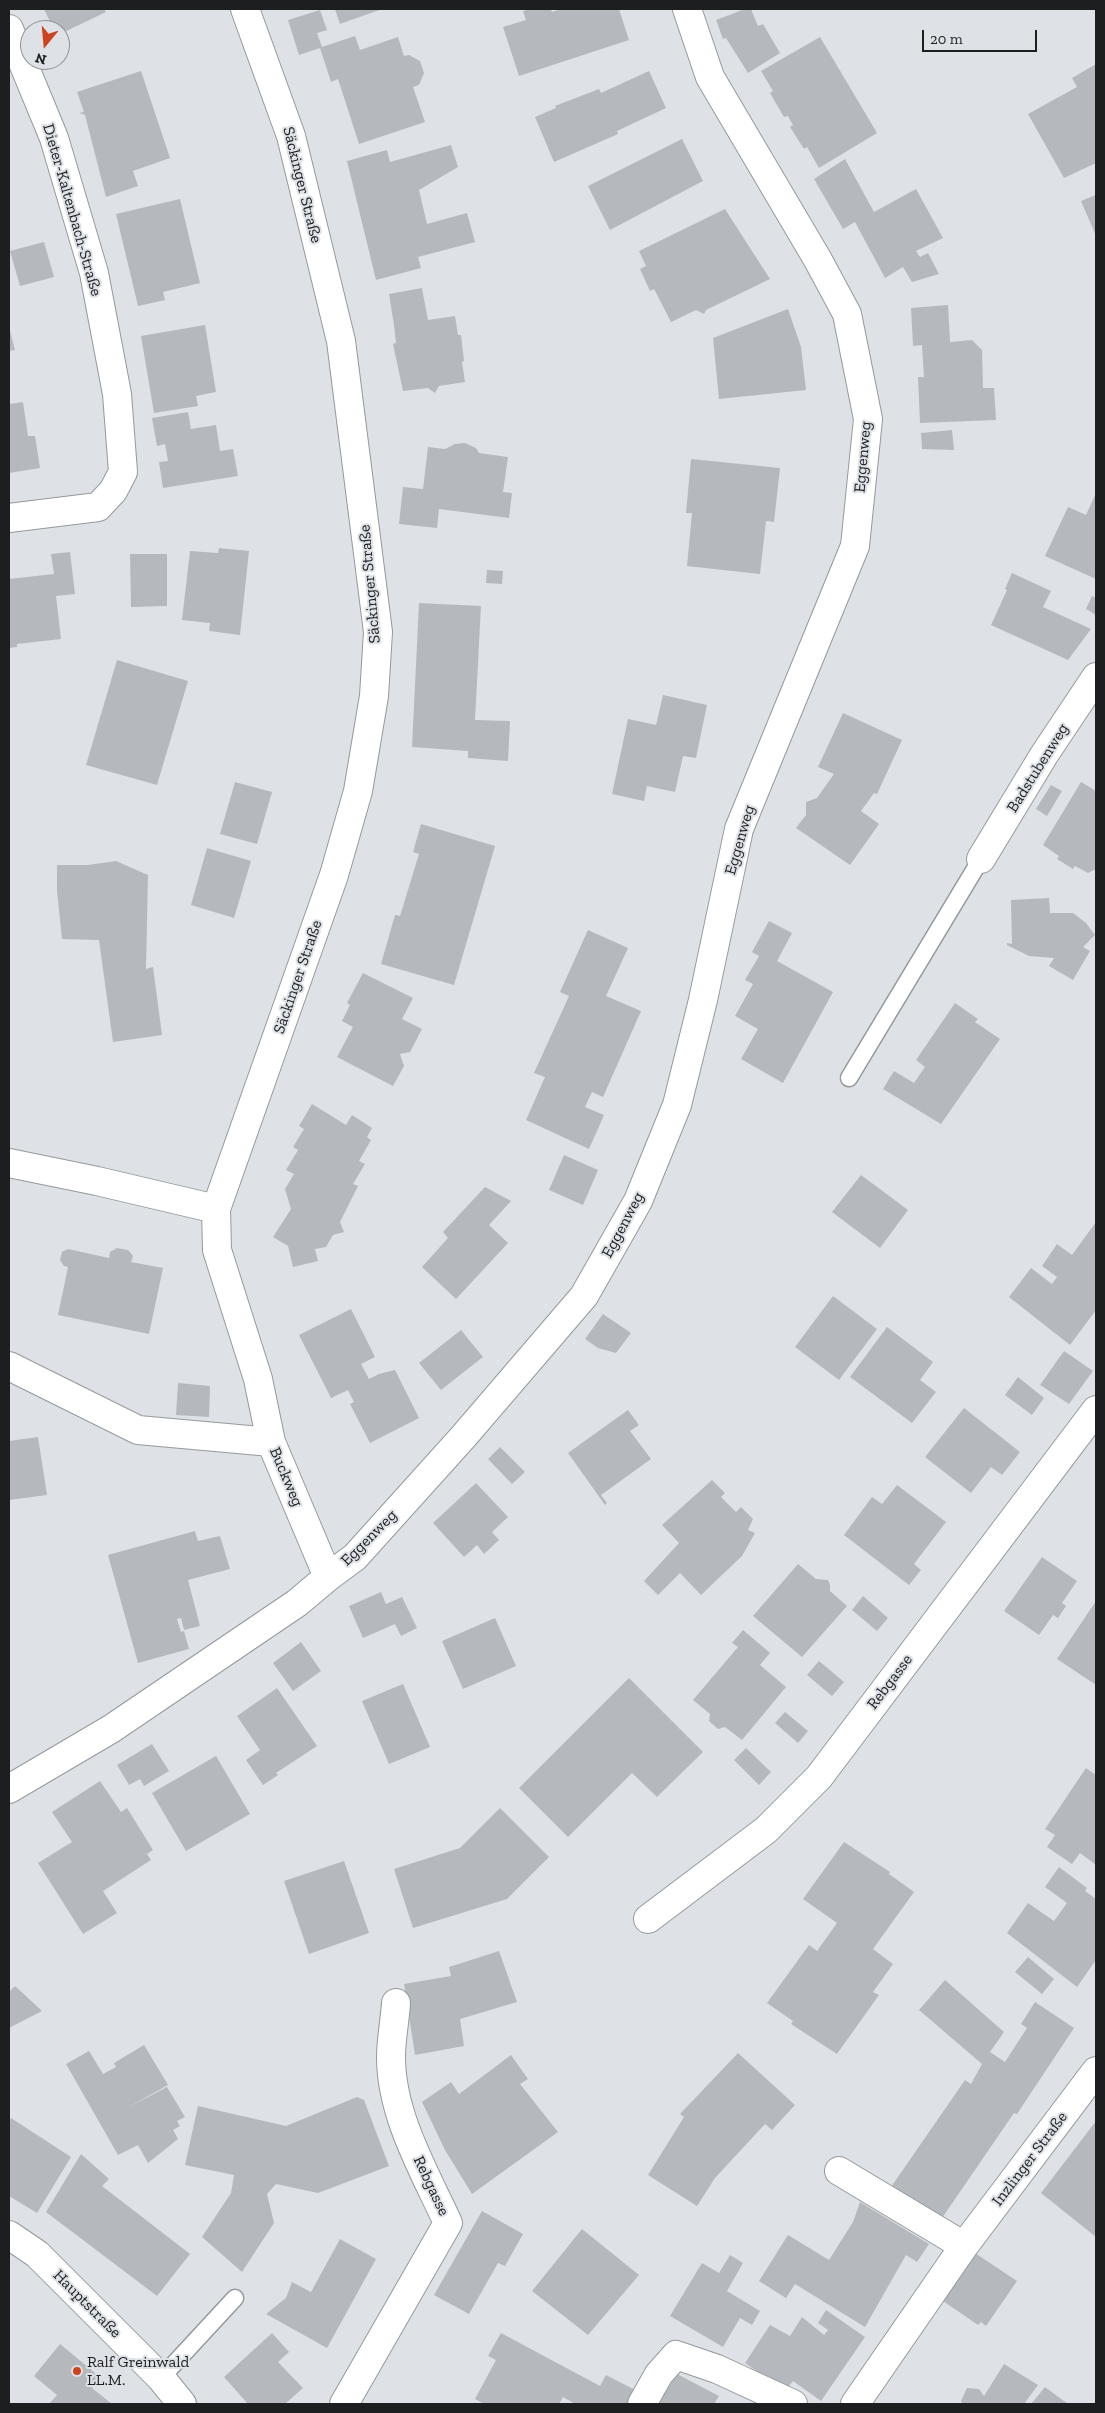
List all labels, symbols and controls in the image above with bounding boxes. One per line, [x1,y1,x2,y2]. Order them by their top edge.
north arrow [20,20,70,70]
scale bar [925,20,1040,52]
text: 20 m [930,30,963,48]
text: N [33,49,48,69]
street label: Dieter-Kaltenbach-Straße [38,122,106,298]
street label: Säckinger Straße [278,125,326,245]
street label: Eggenweg [850,420,876,494]
street label: Säckinger Straße [355,524,385,644]
street label: Badstubenweg [1003,720,1073,816]
street label: Eggenweg [721,803,759,877]
street label: Säckinger Straße [270,918,326,1036]
street label: Eggenweg [598,1189,648,1261]
street label: Buckweg [265,1444,307,1510]
street label: Eggenweg [337,1506,401,1570]
street label: Rebgasse [863,1651,917,1713]
street label: Inzlinger Straße [988,2108,1072,2210]
street label: Rebgasse [409,2153,453,2219]
street label: Hauptstraße [49,2266,125,2342]
place label: Ralf Greinwald LL.M. [87,2352,189,2390]
marker: Ralf Greinwald LL.M. [71,2365,83,2377]

